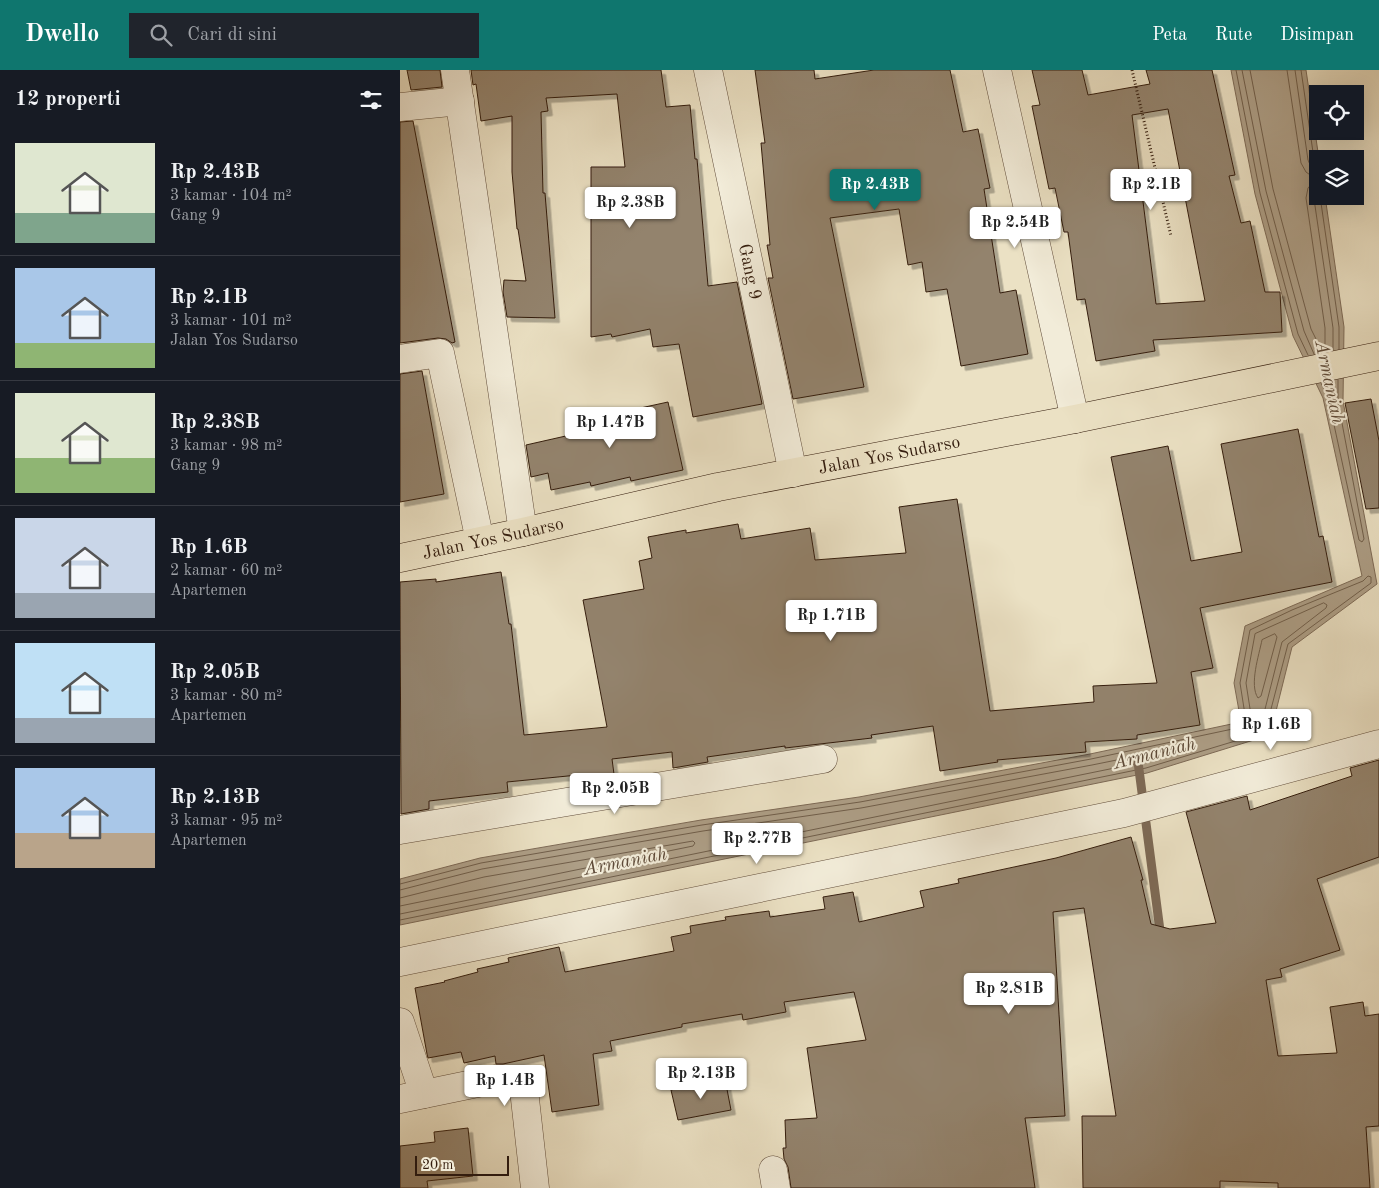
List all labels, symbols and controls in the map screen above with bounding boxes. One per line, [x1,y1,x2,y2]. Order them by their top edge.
search box [129,13,479,58]
icon: search [147,21,175,49]
text: Dwello [25,23,99,47]
text: Cari di sini [187,26,277,45]
text: Peta [1152,26,1187,44]
text: Rute [1215,26,1252,44]
text: Disimpan [1280,26,1354,44]
map controls [1309,85,1364,205]
button: locate [1309,85,1364,140]
icon: filters [357,86,385,114]
text: 12 properti [15,89,121,110]
button: layers [1309,150,1364,205]
text: Rp 2.43B [170,162,260,183]
icon: home [55,163,115,223]
pin: Rp 2.43B [823,168,927,211]
pin: Rp 2.1B [1105,168,1197,211]
text: Rp 2.43B [841,177,909,193]
text: Rp 2.1B [1121,177,1181,193]
pin: Rp 2.38B [578,186,682,229]
text: 3 kamar · 104 m² [170,188,292,204]
text: Rp 2.38B [596,195,664,211]
pin: Rp 2.54B [963,206,1067,249]
text: Gang 9 [170,208,220,224]
text: Rp 2.54B [981,215,1049,231]
street label: Gang 9 [735,242,764,301]
text: Rp 2.1B [170,287,248,308]
icon: home [55,288,115,348]
text: 3 kamar · 101 m² [170,313,292,329]
text: Jalan Yos Sudarso [170,333,298,349]
water label: Armaniah [1310,338,1347,426]
pin: Rp 1.47B [558,406,662,449]
text: Rp 2.38B [170,412,260,433]
icon: home [55,413,115,473]
text: Rp 1.47B [576,415,644,431]
street label: Jalan Yos Sudarso [817,433,962,478]
text: 3 kamar · 98 m² [170,438,282,454]
text: Gang 9 [170,458,220,474]
street label: Jalan Yos Sudarso [421,515,566,563]
text: Rp 1.6B [170,537,248,558]
icon: home [55,538,115,598]
text: 2 kamar · 60 m² [170,563,282,579]
text: Apartemen [170,583,247,599]
pin: Rp 1.71B [779,600,883,642]
text: Rp 1.71B [797,608,865,624]
text: Rp 2.05B [170,662,260,683]
icon: home [55,663,115,723]
text: 3 kamar · 80 m² [170,688,282,704]
text: Apartemen [170,708,247,724]
pin: Rp 1.6B [1225,708,1317,751]
text: Rp 1.6B [1241,717,1301,733]
water label: Armaniah [1110,735,1198,774]
pin: Rp 2.05B [563,772,667,815]
text: Rp 2.05B [581,781,649,797]
text: Rp 2.13B [170,787,260,808]
icon: home [55,788,115,848]
text: 3 kamar · 95 m² [170,813,282,829]
pin: Rp 2.77B [705,822,809,865]
text: Rp 2.77B [723,831,791,847]
text: Apartemen [170,833,247,849]
water label: Armaniah [581,845,669,880]
pin: Rp 2.81B [957,972,1061,1015]
text: Rp 2.81B [975,981,1043,997]
pin: Rp 2.13B [649,1058,753,1100]
pin: Rp 1.4B [459,1064,551,1107]
text: Rp 2.13B [667,1066,735,1082]
text: Rp 1.4B [475,1073,535,1089]
scale bar [415,1153,509,1176]
text: 20 m [422,1158,453,1172]

